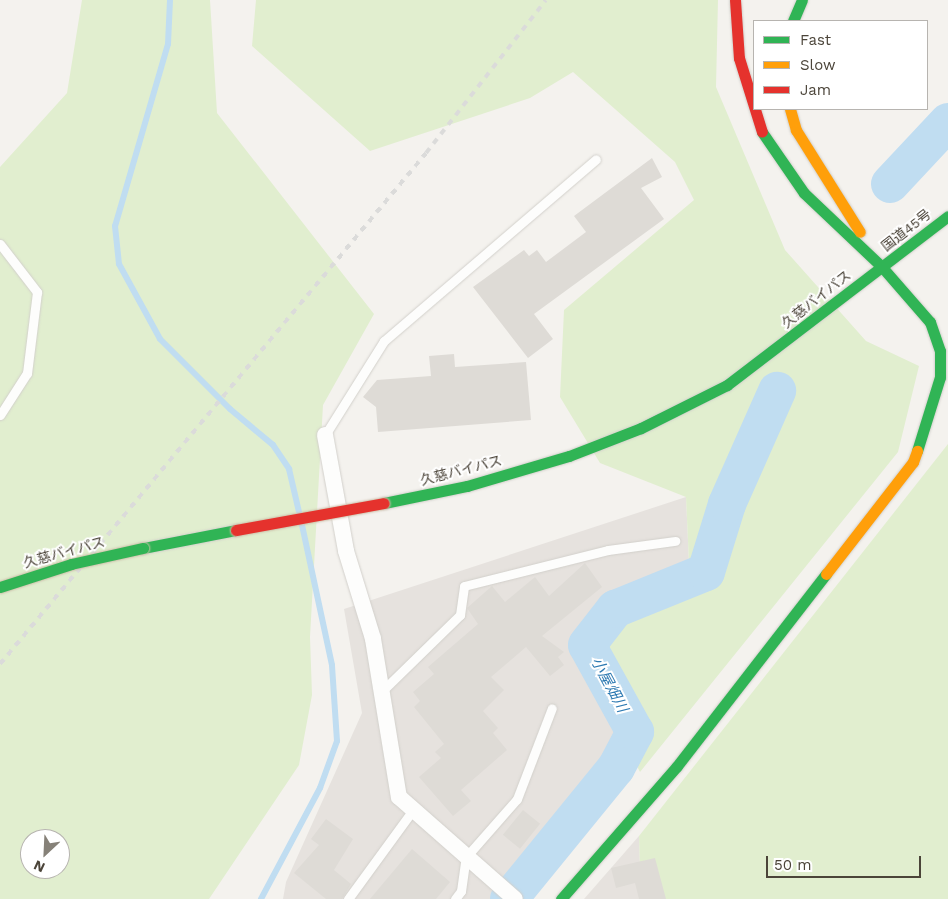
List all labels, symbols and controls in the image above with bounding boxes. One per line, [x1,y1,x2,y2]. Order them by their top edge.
legend [753,20,928,110]
text: Fast [800,31,831,49]
text: Slow [800,56,836,74]
text: Jam [800,81,831,99]
street label: 国道45号 [878,205,934,255]
street label: 久慈バイパス [778,267,854,331]
street label: 久慈バイパス [418,452,504,488]
street label: 久慈バイパス [21,533,107,571]
water label: 小屋畑川 [587,654,631,716]
north arrow [20,829,70,879]
scale bar [768,846,923,878]
text: 50 m [774,856,811,874]
text: N [31,857,47,876]

